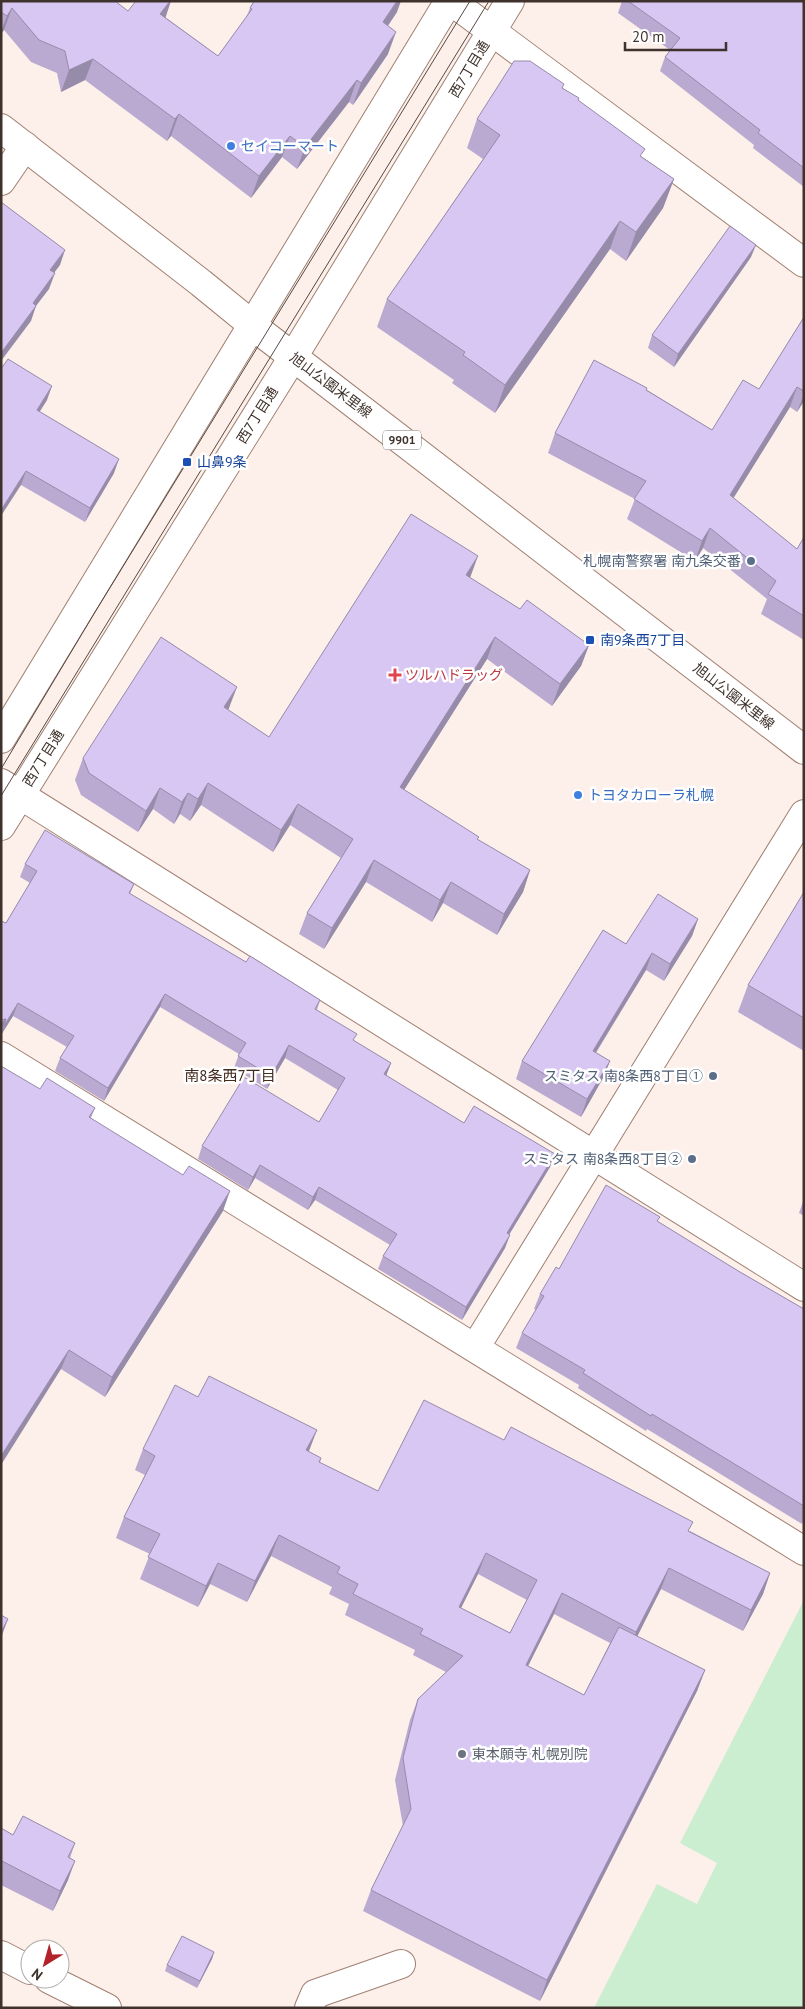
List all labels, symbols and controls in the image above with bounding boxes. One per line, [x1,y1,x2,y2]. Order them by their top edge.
scale bar [625,20,726,52]
text: 20 m [632,27,665,46]
street label: 西7丁目通 [445,37,493,101]
place label: セイコーマート [241,137,339,155]
marker: セイコーマート [225,140,237,152]
street label: 旭山公園米里線 [286,348,376,422]
street label: 西7丁目通 [233,383,281,447]
road number: 9901 [383,430,421,450]
place label: 山鼻9条 [197,453,247,471]
marker: 山鼻9条 [181,456,193,468]
place label: 札幌南警察署 南九条交番 [583,552,741,570]
marker: 札幌南警察署 南九条交番 [745,555,757,567]
place label: 南9条西7丁目 [600,631,685,649]
marker: 南9条西7丁目 [584,634,596,646]
street label: 旭山公園米里線 [690,659,778,733]
place label: ツルハドラッグ [405,666,503,684]
marker: ツルハドラッグ [389,669,401,681]
street label: 西7丁目通 [19,726,67,790]
place label: トヨタカローラ札幌 [588,786,714,804]
marker: トヨタカローラ札幌 [572,789,584,801]
district label: 南8条西7丁目 [184,1066,276,1085]
place label: スミタス 南8条西8丁目① [544,1067,703,1085]
marker: スミタス 南8条西8丁目① [707,1070,719,1082]
place label: スミタス 南8条西8丁目② [523,1150,682,1168]
marker: スミタス 南8条西8丁目② [686,1153,698,1165]
place label: 東本願寺 札幌別院 [472,1745,588,1763]
marker: 東本願寺 札幌別院 [456,1748,468,1760]
north arrow [20,1939,70,1989]
text: N [28,1964,46,1984]

